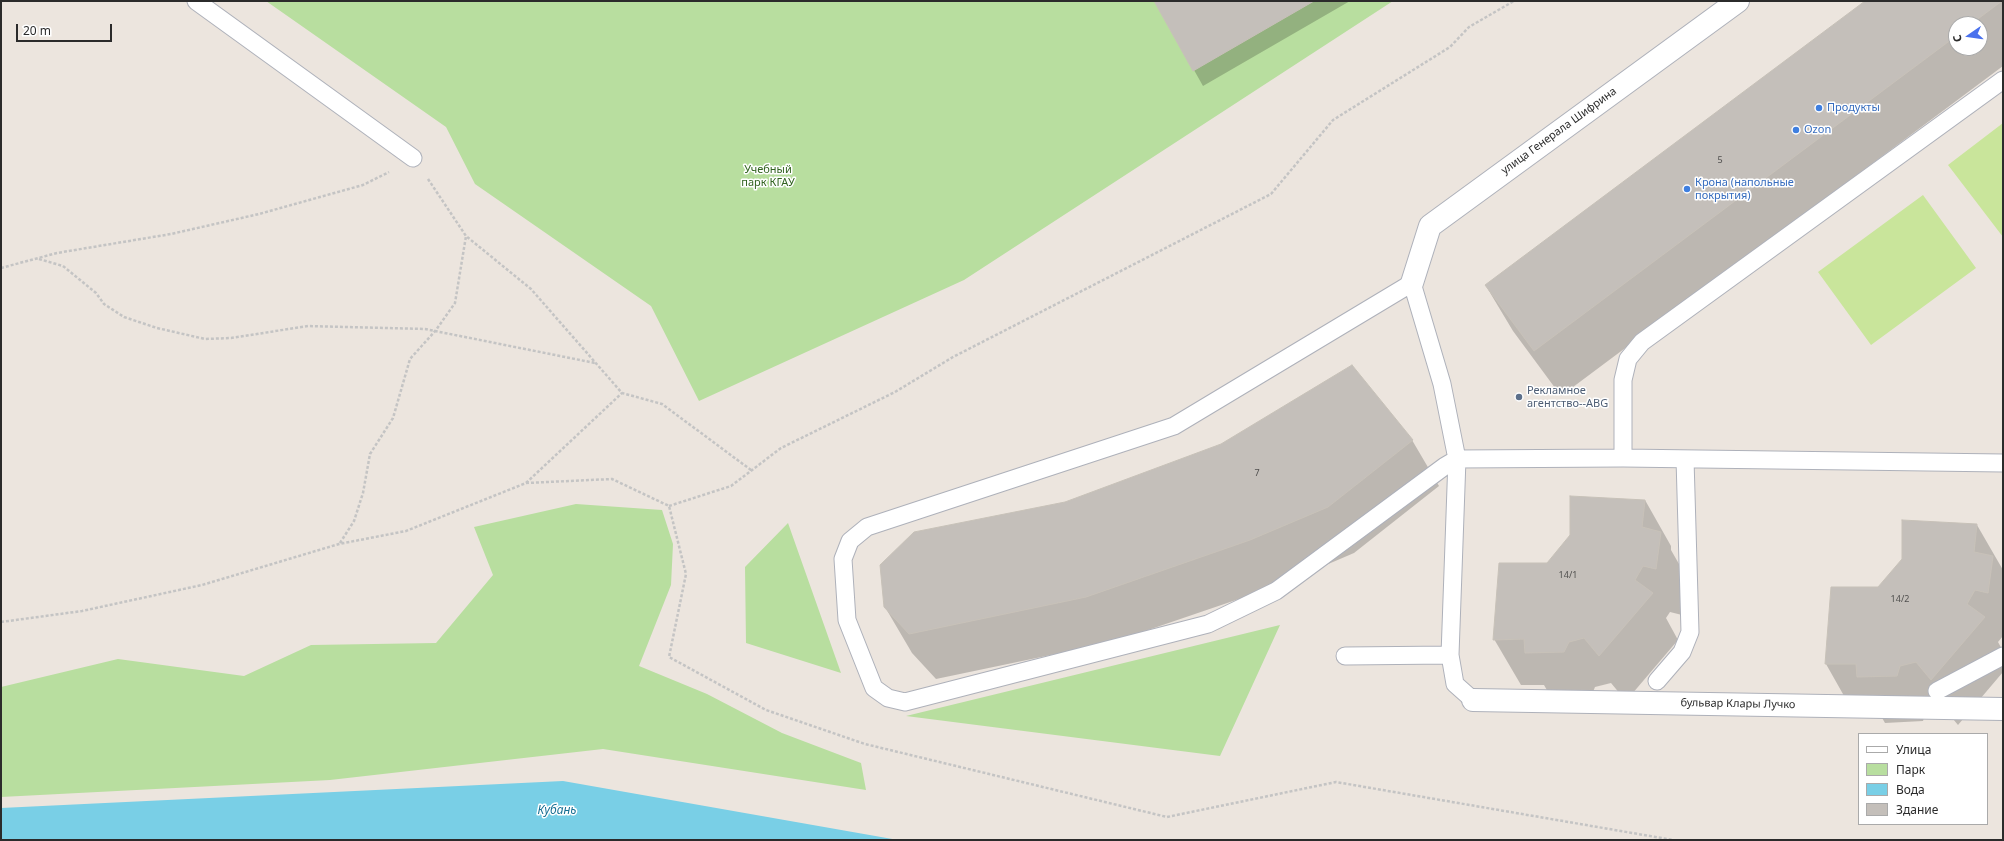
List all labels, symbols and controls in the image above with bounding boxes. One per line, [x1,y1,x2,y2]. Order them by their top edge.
scale bar [18,16,114,42]
north arrow [1948,16,1988,56]
text: 20 m [23,22,51,39]
text: С [1949,33,1965,44]
street label: улица Генерала Шифрина [1499,85,1619,177]
place label: Продукты [1827,101,1880,115]
marker: Продукты [1814,103,1824,113]
place label: Ozon [1804,123,1831,137]
marker: Ozon [1791,125,1801,135]
house number: 5 [1717,155,1723,165]
park label: Учебный парк КГАУ [741,163,795,189]
place label: Крона (напольные покрытия) [1695,176,1794,202]
marker: Крона (напольные покрытия) [1682,184,1692,194]
place label: Рекламное агентство--ABG [1527,384,1608,410]
marker: Рекламное агентство--ABG [1514,392,1524,402]
house number: 7 [1254,468,1260,478]
house number: 14/1 [1559,570,1577,580]
house number: 14/2 [1891,594,1909,604]
street label: бульвар Клары Лучко [1680,696,1796,712]
legend [1858,733,1988,825]
text: Улица [1896,741,1931,758]
text: Парк [1896,761,1925,778]
text: Вода [1896,781,1925,798]
text: Здание [1896,801,1938,818]
water label: Кубань [538,804,576,818]

